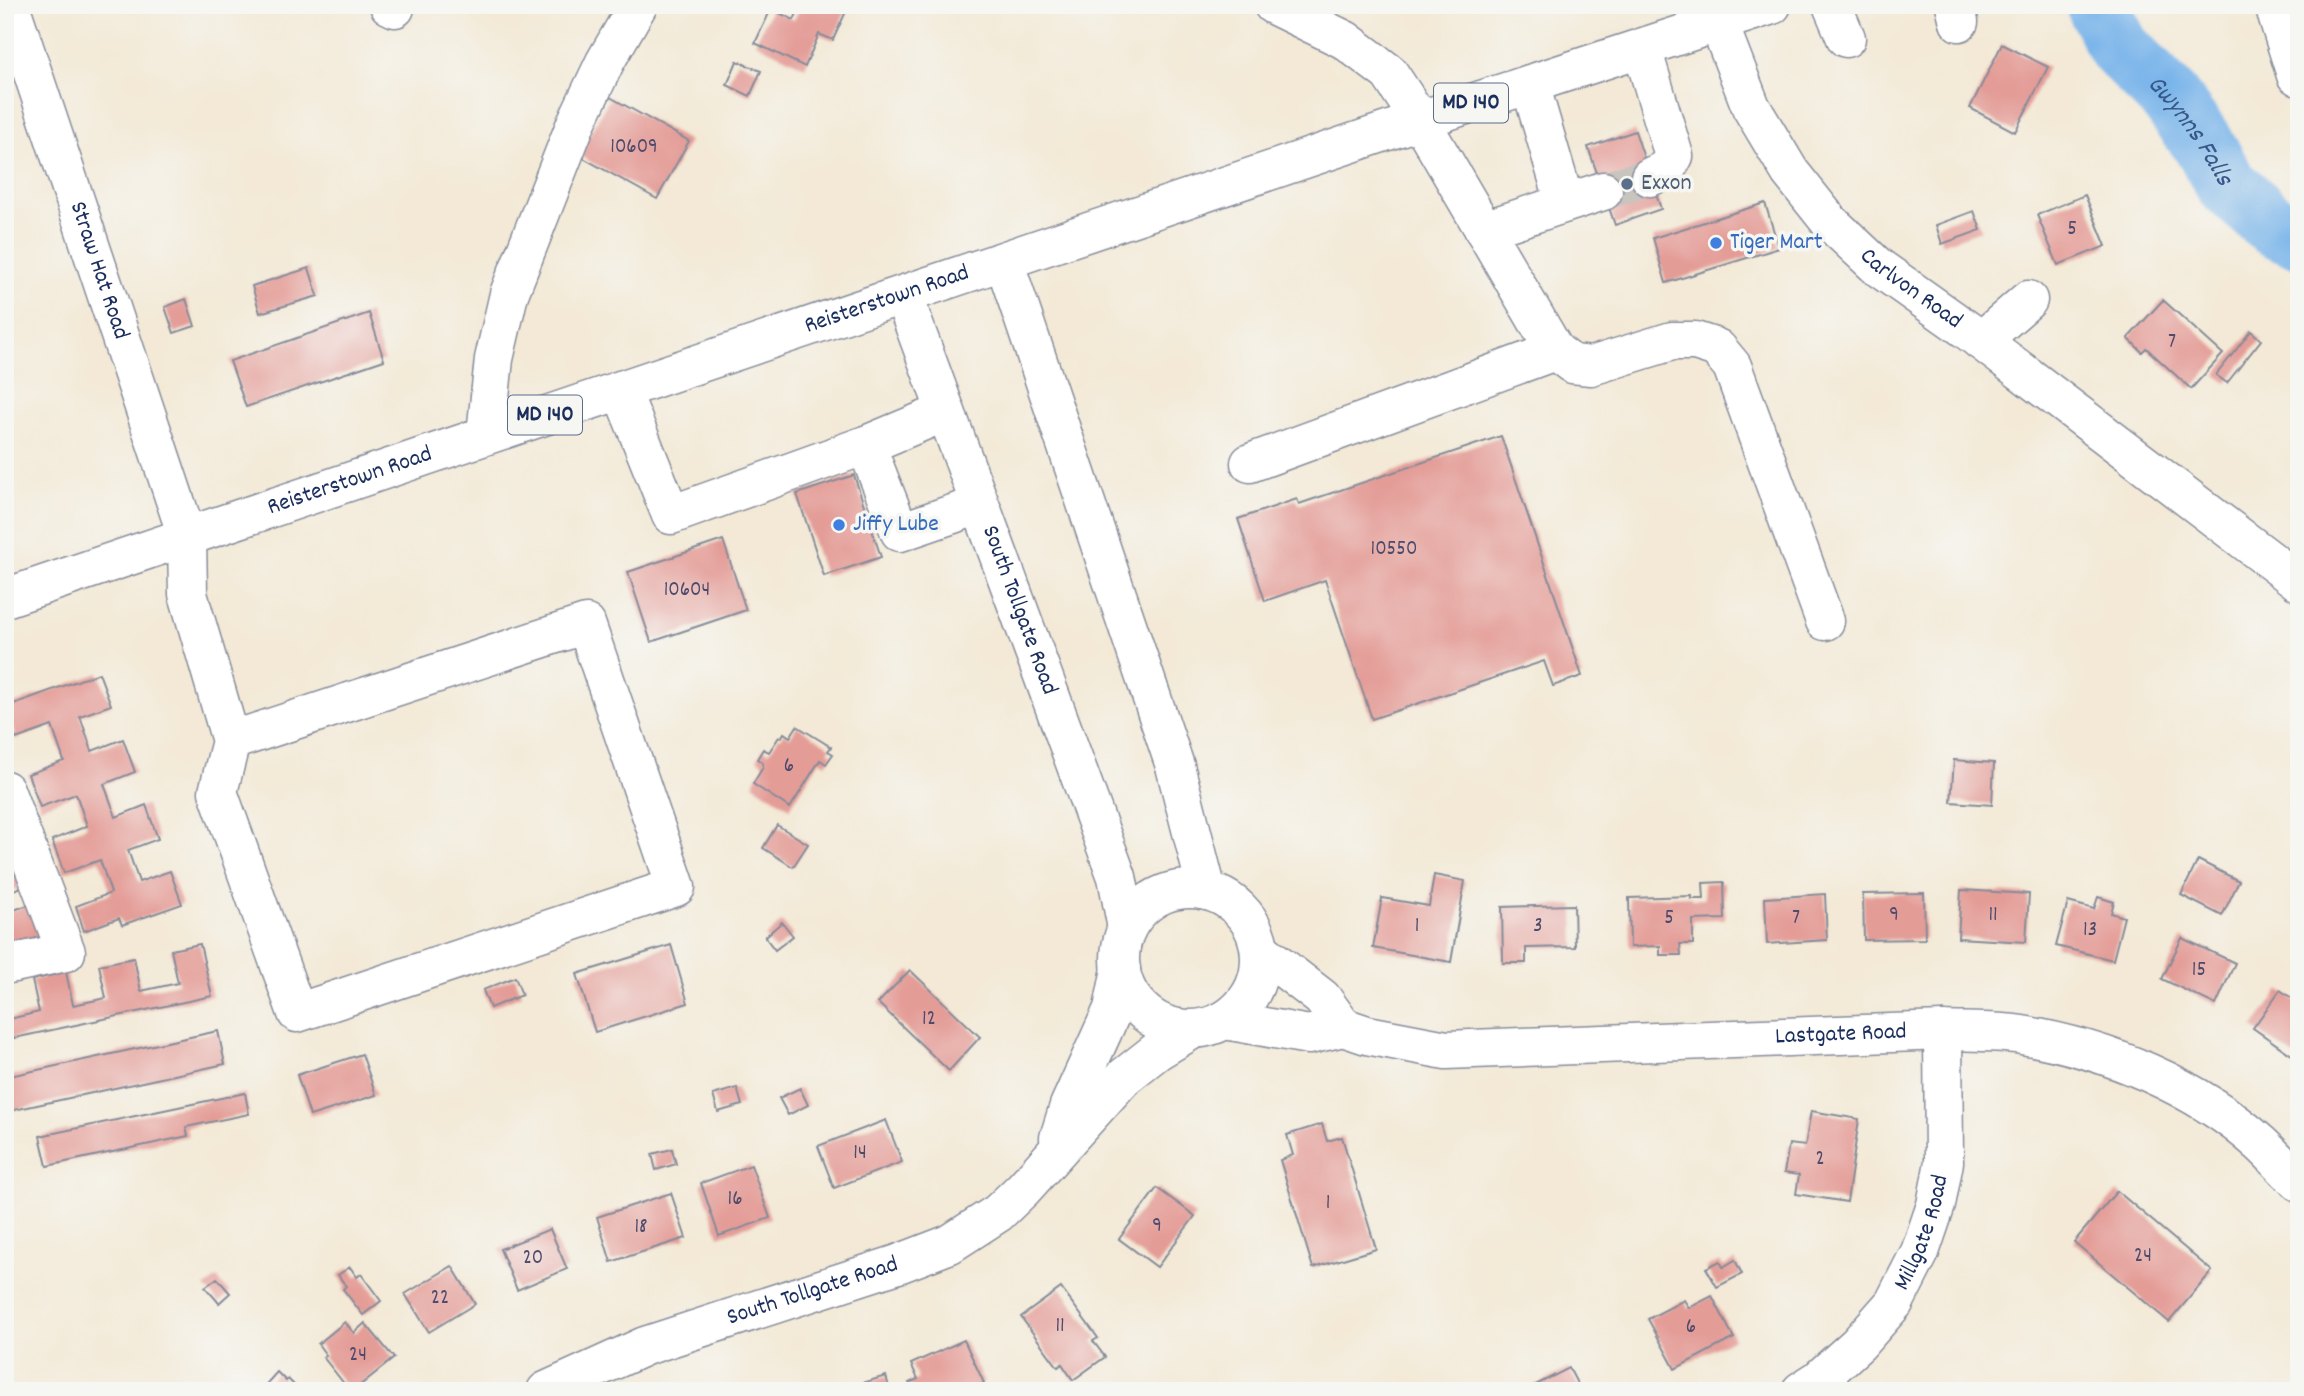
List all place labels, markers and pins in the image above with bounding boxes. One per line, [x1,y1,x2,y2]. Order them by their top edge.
place label: Exxon [1641,167,1691,201]
marker: Exxon [1619,176,1635,192]
place label: Tiger Mart [1730,226,1823,260]
marker: Tiger Mart [1708,235,1724,251]
place label: Jiffy Lube [853,508,939,542]
marker: Jiffy Lube [831,517,847,533]

